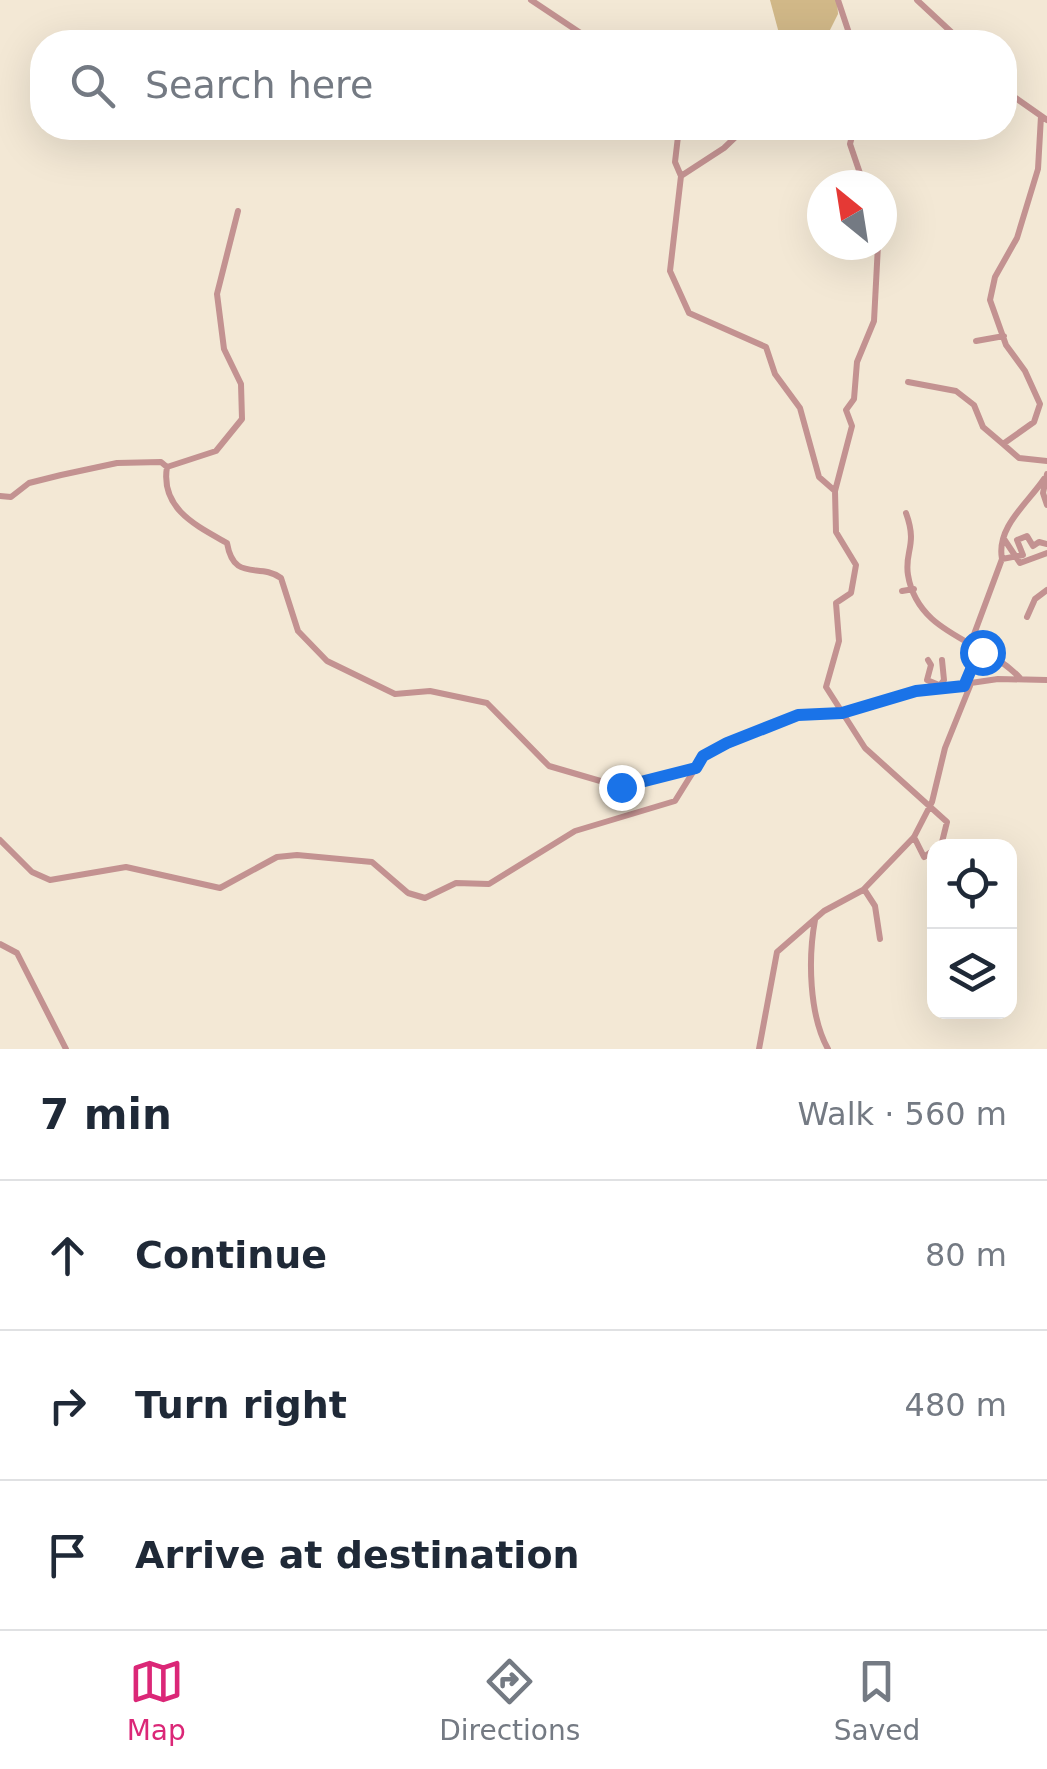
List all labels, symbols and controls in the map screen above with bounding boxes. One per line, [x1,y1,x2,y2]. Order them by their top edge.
search box [30,30,1017,140]
icon: search [65,58,120,113]
text: Search here [145,63,373,107]
north arrow [807,170,897,260]
route start [960,630,1006,676]
route end [599,765,645,811]
map controls [927,839,1017,1019]
button: locate [927,839,1017,929]
button: layers [927,929,1017,1019]
text: 7 min [40,1090,172,1139]
text: Walk · 560 m [797,1095,1007,1133]
icon: ahead [40,1228,95,1283]
text: Continue [135,1233,327,1277]
text: 80 m [925,1236,1007,1274]
icon: right [40,1378,95,1433]
text: Turn right [135,1383,347,1427]
text: 480 m [905,1386,1007,1424]
icon: arrive [40,1528,95,1583]
text: Arrive at destination [135,1533,580,1577]
tab: Map [127,1654,186,1747]
tab: Directions [439,1654,580,1747]
tab: Saved [834,1654,920,1747]

